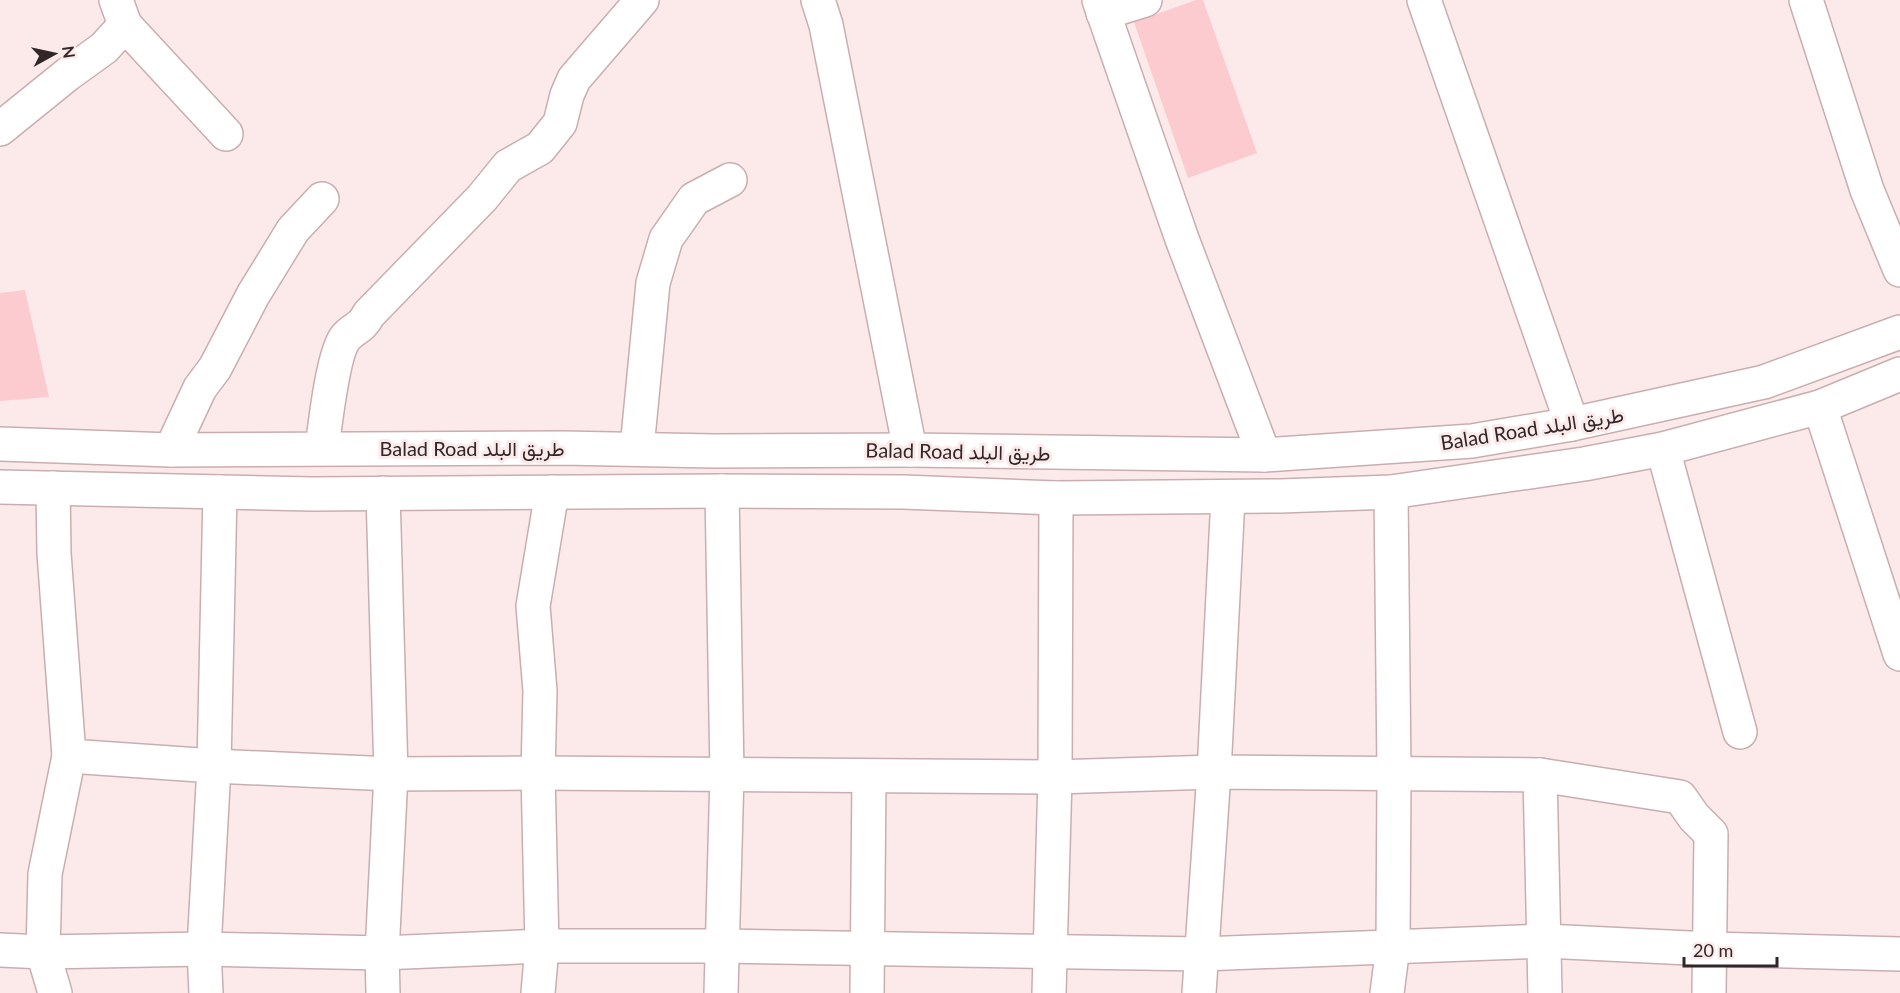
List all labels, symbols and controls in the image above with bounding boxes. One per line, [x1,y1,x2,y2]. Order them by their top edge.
north arrow [24,24,84,84]
text: N [59,44,80,59]
street label: Balad Road طريق البلد [1439,402,1626,456]
street label: Balad Road طريق البلد [379,436,565,462]
street label: Balad Road طريق البلد [865,437,1051,467]
scale bar [1684,930,1777,968]
text: 20 m [1693,939,1733,961]

